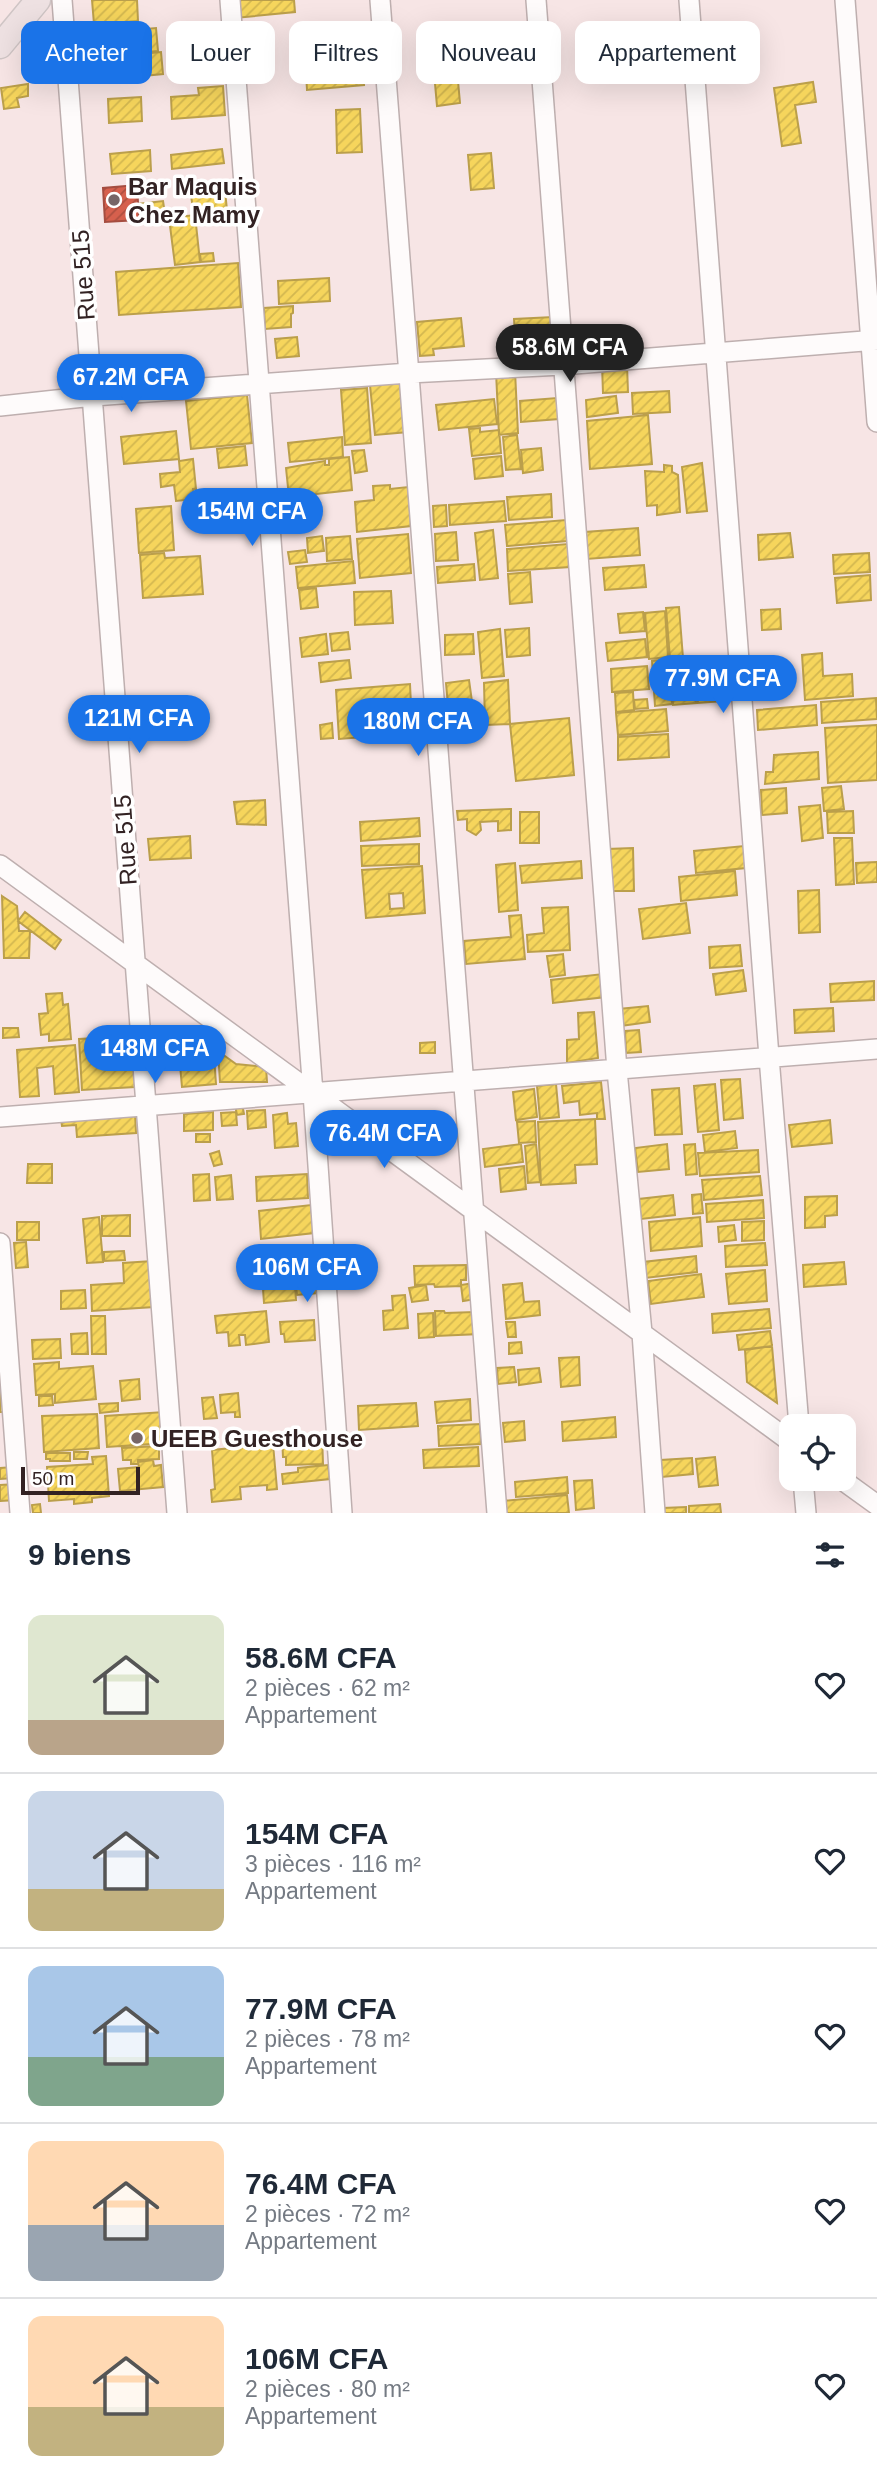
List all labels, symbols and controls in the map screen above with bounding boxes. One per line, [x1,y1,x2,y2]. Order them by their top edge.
chip: Acheter [21,21,152,84]
chip: Louer [166,21,275,84]
chip: Filtres [289,21,402,84]
chip: Nouveau [416,21,561,84]
chip: Appartement [575,21,760,84]
place label: Bar Maquis Chez Mamy [128,173,261,228]
marker: Bar Maquis Chez Mamy [106,192,122,208]
street label: Rue 515 [66,229,100,321]
pin: 58.6M CFA [490,324,650,384]
text: 58.6M CFA [512,334,628,360]
pin: 67.2M CFA [51,354,211,414]
text: 67.2M CFA [73,364,189,390]
pin: 154M CFA [180,489,324,548]
text: 154M CFA [197,498,307,524]
pin: 77.9M CFA [643,656,803,715]
text: 77.9M CFA [665,665,781,691]
pin: 121M CFA [67,696,211,755]
pin: 180M CFA [346,698,490,758]
text: 121M CFA [84,705,194,731]
text: 180M CFA [363,708,473,734]
street label: Rue 515 [108,794,142,886]
pin: 148M CFA [83,1026,227,1085]
text: 148M CFA [100,1035,210,1061]
pin: 76.4M CFA [304,1110,464,1170]
text: 76.4M CFA [326,1120,442,1146]
pin: 106M CFA [235,1244,379,1304]
text: 106M CFA [252,1254,362,1280]
map controls [779,1414,856,1491]
button: locate [779,1414,856,1491]
place label: UEEB Guesthouse [151,1425,363,1452]
marker: UEEB Guesthouse [129,1430,145,1446]
scale bar [21,1464,140,1496]
text: 50 m [32,1468,74,1489]
icon: filters [811,1536,849,1574]
text: 9 biens [28,1538,131,1571]
text: 58.6M CFA [245,1641,397,1674]
icon: home [84,1643,168,1727]
icon: heart [811,1666,849,1704]
text: 2 pièces · 62 m² [245,1675,410,1701]
text: Appartement [245,1702,377,1728]
text: 154M CFA [245,1817,388,1850]
icon: home [84,1819,168,1903]
icon: heart [811,1842,849,1880]
text: 3 pièces · 116 m² [245,1851,421,1877]
text: Appartement [245,1878,377,1904]
text: 77.9M CFA [245,1992,397,2025]
icon: home [84,1994,168,2078]
icon: heart [811,2017,849,2055]
text: 2 pièces · 78 m² [245,2026,410,2052]
text: Appartement [245,2053,377,2079]
text: 76.4M CFA [245,2167,397,2200]
icon: home [84,2169,168,2253]
icon: heart [811,2192,849,2230]
text: 2 pièces · 72 m² [245,2201,410,2227]
text: Appartement [245,2228,377,2254]
text: 106M CFA [245,2342,388,2375]
icon: home [84,2344,168,2428]
icon: heart [811,2367,849,2405]
text: 2 pièces · 80 m² [245,2376,410,2402]
text: Appartement [245,2403,377,2429]

